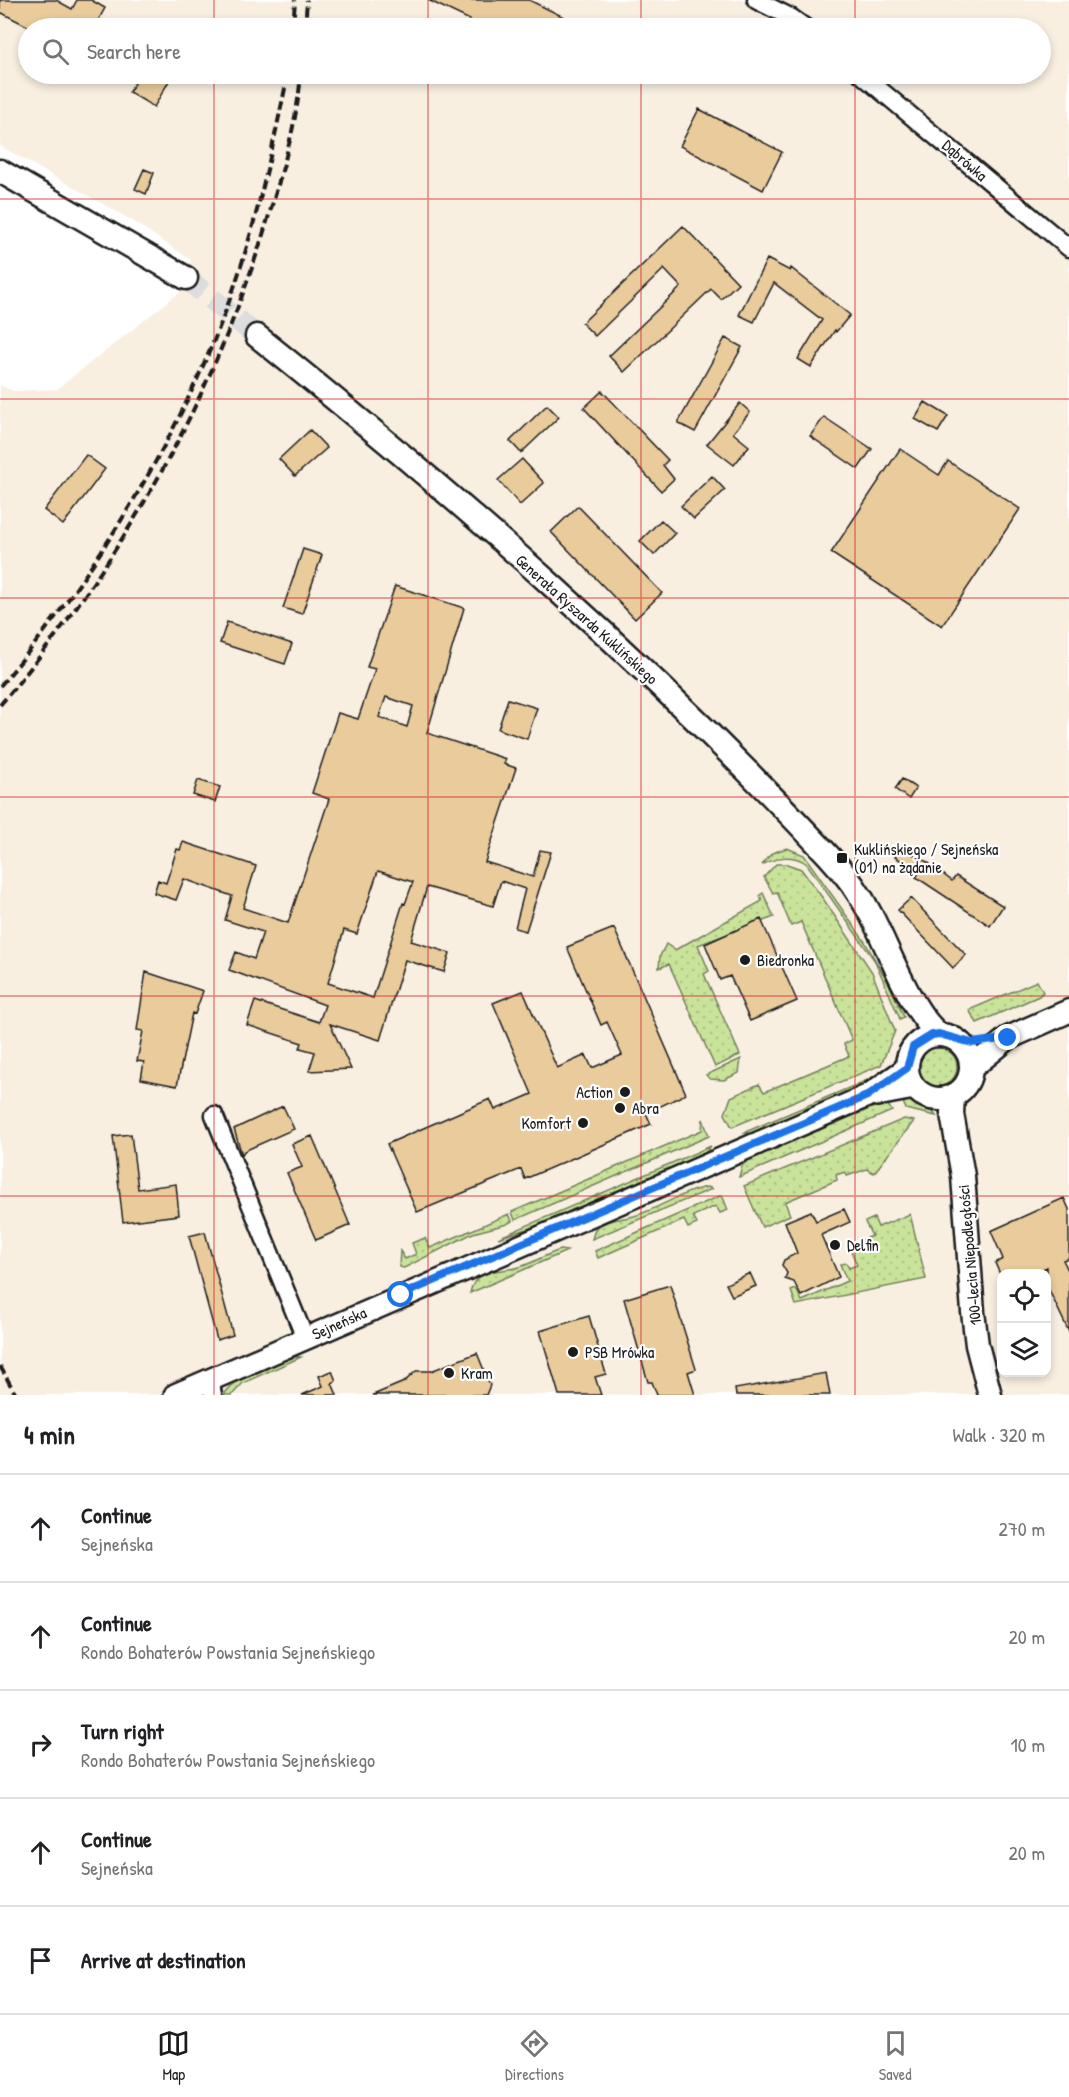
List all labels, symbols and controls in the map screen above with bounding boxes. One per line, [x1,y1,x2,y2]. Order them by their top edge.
search box [18,18,1051,84]
icon: search [39,35,72,68]
text: Search here [87,36,181,66]
street label: Dąbrówka [938,134,992,186]
street label: Generała Ryszarda Kuklińskiego [511,549,663,689]
place label: Kuklińskiego / Sejneńska (01) na żądanie [854,838,998,878]
marker: Kuklińskiego / Sejneńska (01) na żądanie [835,851,849,865]
place label: Biedronka [757,949,814,971]
marker: Biedronka [738,953,752,967]
route end [994,1024,1020,1050]
place label: Action [576,1081,613,1103]
marker: Action [618,1085,632,1099]
place label: Abra [632,1097,659,1119]
marker: Abra [613,1101,627,1115]
place label: Komfort [521,1112,571,1134]
marker: Komfort [576,1116,590,1130]
street label: 100-lecia Niepodległości [952,1184,986,1326]
place label: Delfin [847,1234,879,1256]
marker: Delfin [828,1238,842,1252]
map controls [997,1269,1051,1377]
button: locate [997,1269,1051,1323]
route start [387,1281,413,1307]
street label: Sejneńska [308,1301,370,1345]
button: layers [997,1323,1051,1377]
place label: PSB Mrówka [585,1341,654,1363]
marker: PSB Mrówka [566,1345,580,1359]
place label: Kram [461,1362,493,1384]
marker: Kram [442,1366,456,1380]
text: 4 min [24,1417,75,1452]
text: Walk · 320 m [953,1421,1045,1448]
text: Continue [81,1500,152,1530]
icon: ahead [24,1512,57,1545]
text: 270 m [999,1515,1045,1542]
text: Sejneńska [81,1530,153,1557]
text: Continue [81,1608,152,1638]
icon: ahead [24,1620,57,1653]
text: 20 m [1008,1623,1045,1650]
text: Rondo Bohaterów Powstania Sejneńskiego [81,1638,375,1665]
text: Turn right [81,1716,164,1746]
icon: right [24,1728,57,1761]
text: 10 m [1011,1731,1045,1758]
text: Rondo Bohaterów Powstania Sejneńskiego [81,1746,375,1773]
text: Continue [81,1824,152,1854]
icon: ahead [24,1836,57,1869]
text: 20 m [1008,1839,1045,1866]
text: Sejneńska [81,1854,153,1881]
icon: arrive [24,1944,57,1977]
text: Arrive at destination [81,1945,246,1975]
tab: Map [157,2027,190,2085]
tab: Directions [505,2027,564,2085]
tab: Saved [879,2027,912,2085]

